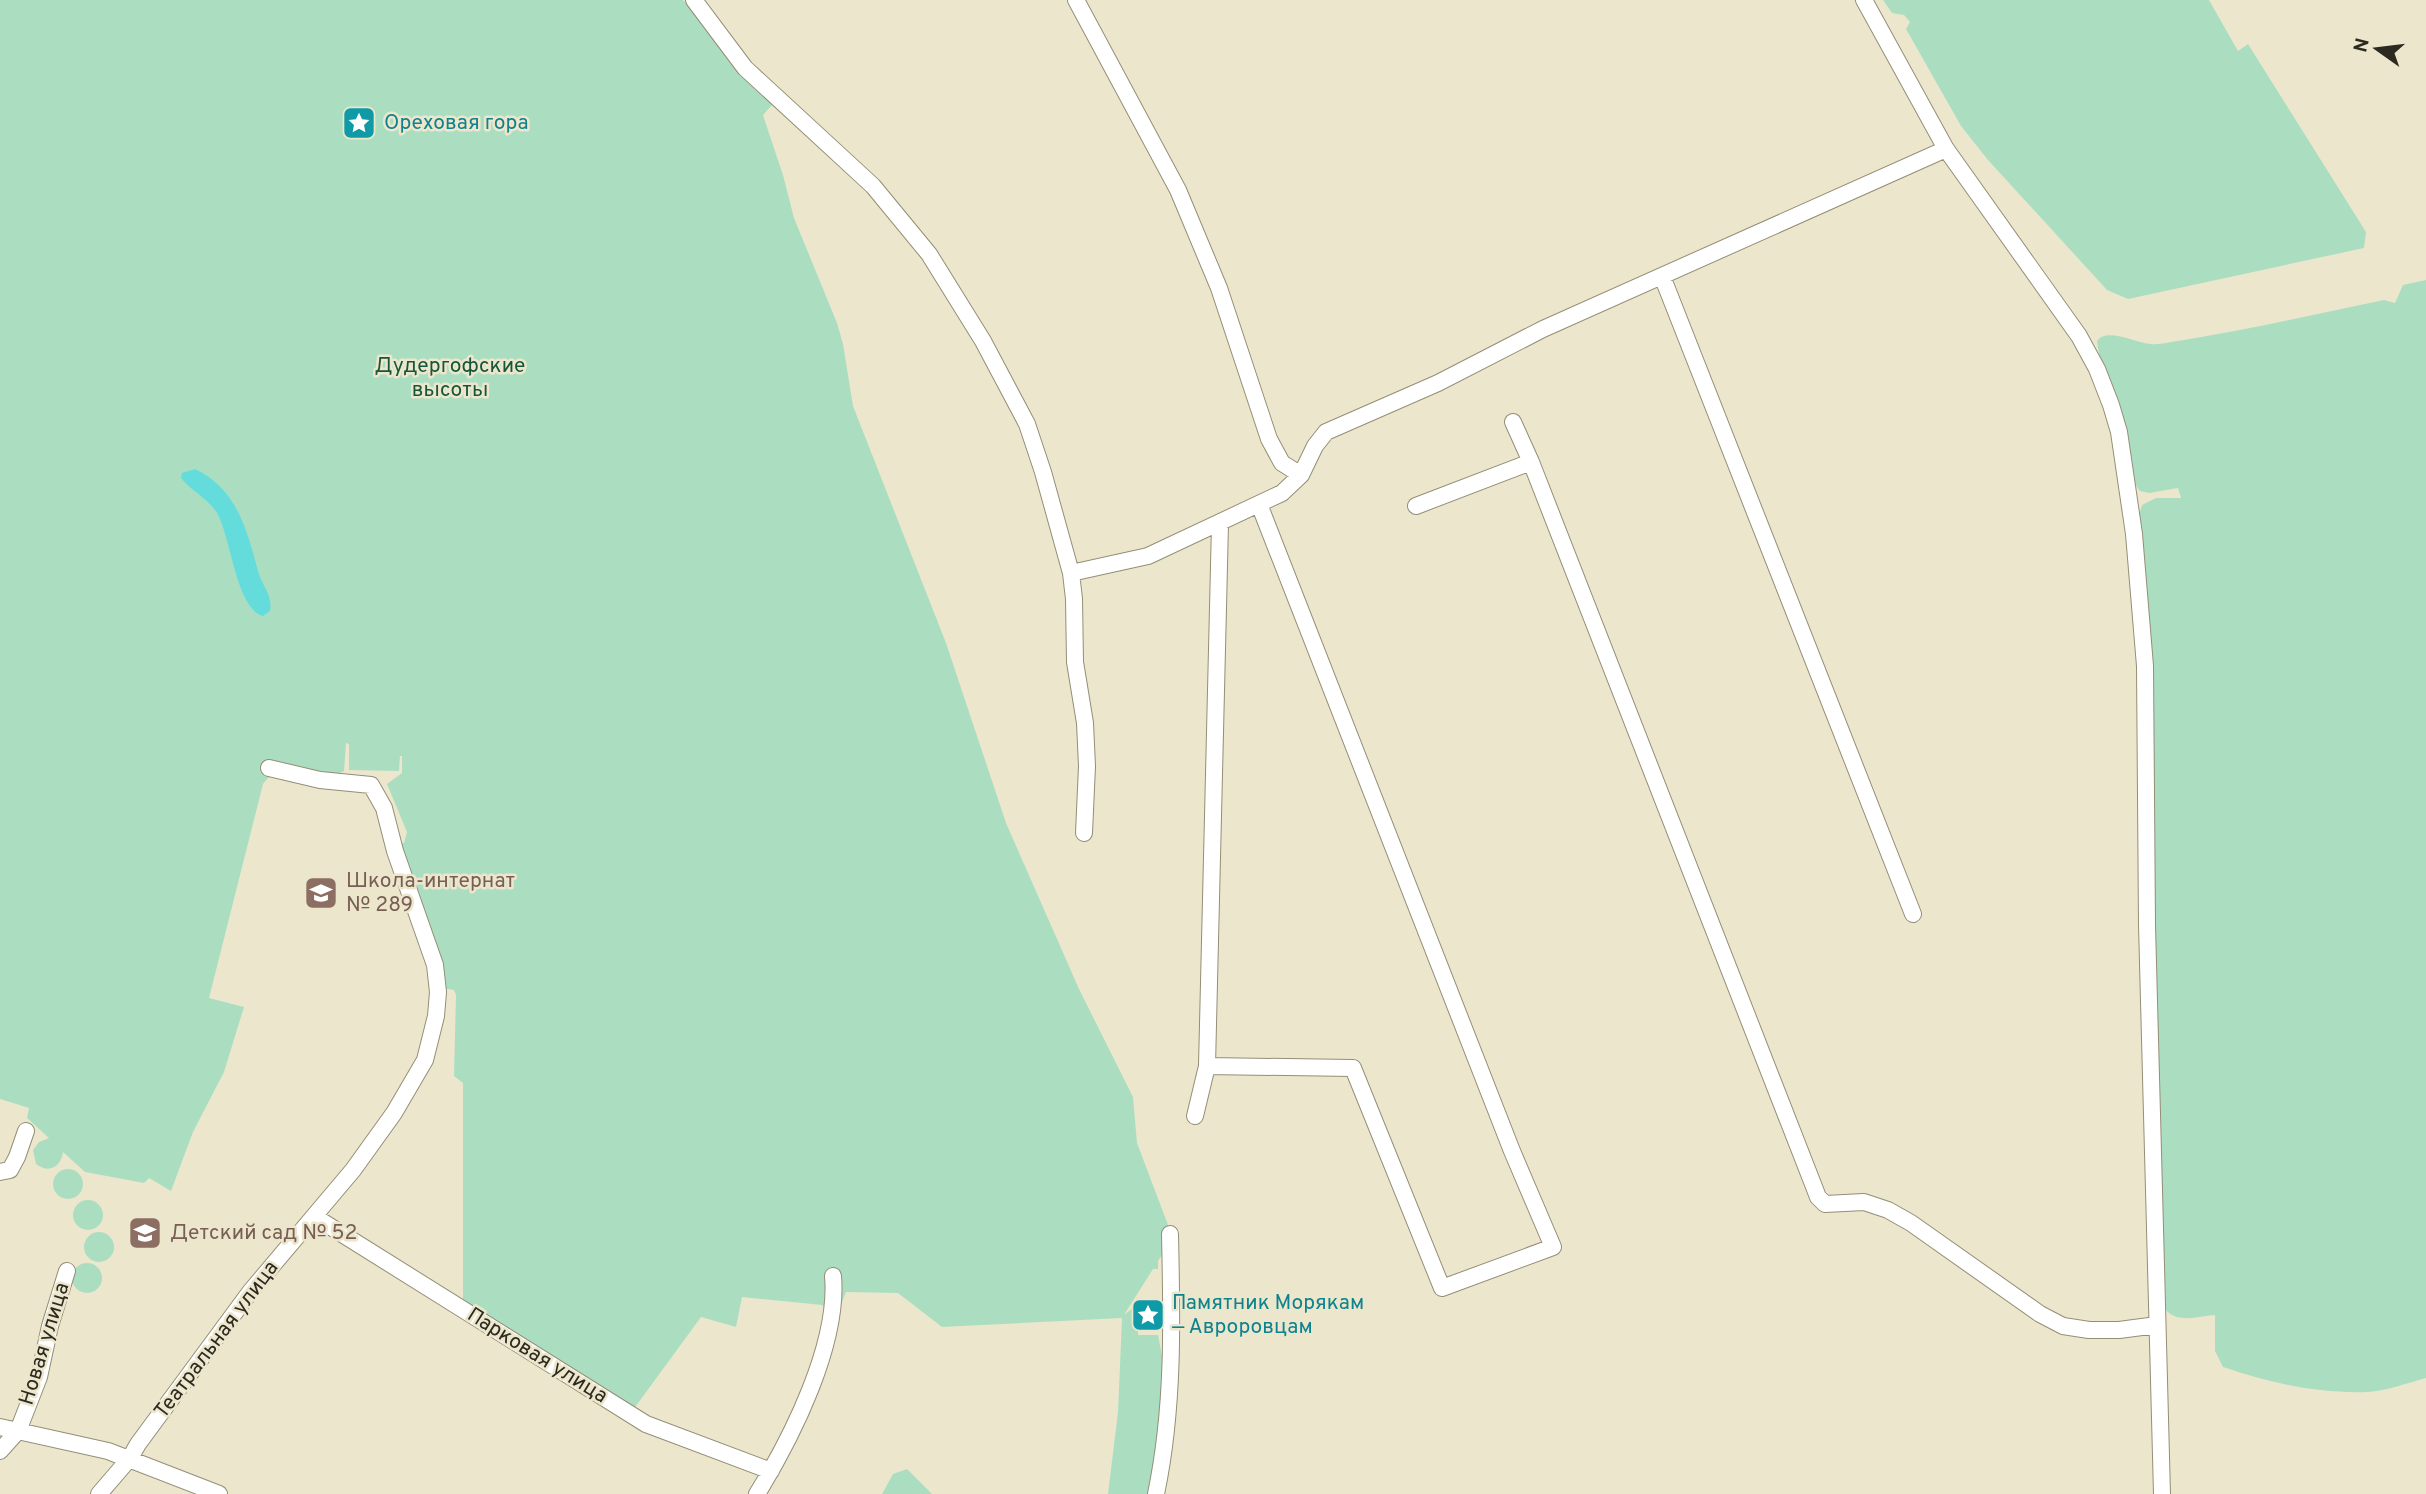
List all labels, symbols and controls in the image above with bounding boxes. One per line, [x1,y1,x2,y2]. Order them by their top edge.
north arrow [2342,14,2412,84]
text: N [2349,36,2376,55]
place icon: Ореховая гора [340,104,378,142]
place label: Ореховая гора [384,110,529,137]
park label: Дудергофские высоты [375,353,525,404]
place label: Школа-интернат № 289 [346,868,515,919]
school or university icon: Школа-интернат № 289 [302,874,340,912]
school or university icon: Детский сад № 52 [126,1214,164,1252]
place label: Детский сад № 52 [170,1220,357,1247]
street label: Театральная улица [149,1256,285,1424]
street label: Новая улица [14,1279,76,1409]
place label: Памятник Морякам — Авроровцам [1172,1290,1364,1341]
place icon: Памятник Морякам — Авроровцам [1129,1296,1167,1334]
street label: Парковая улица [462,1302,612,1410]

